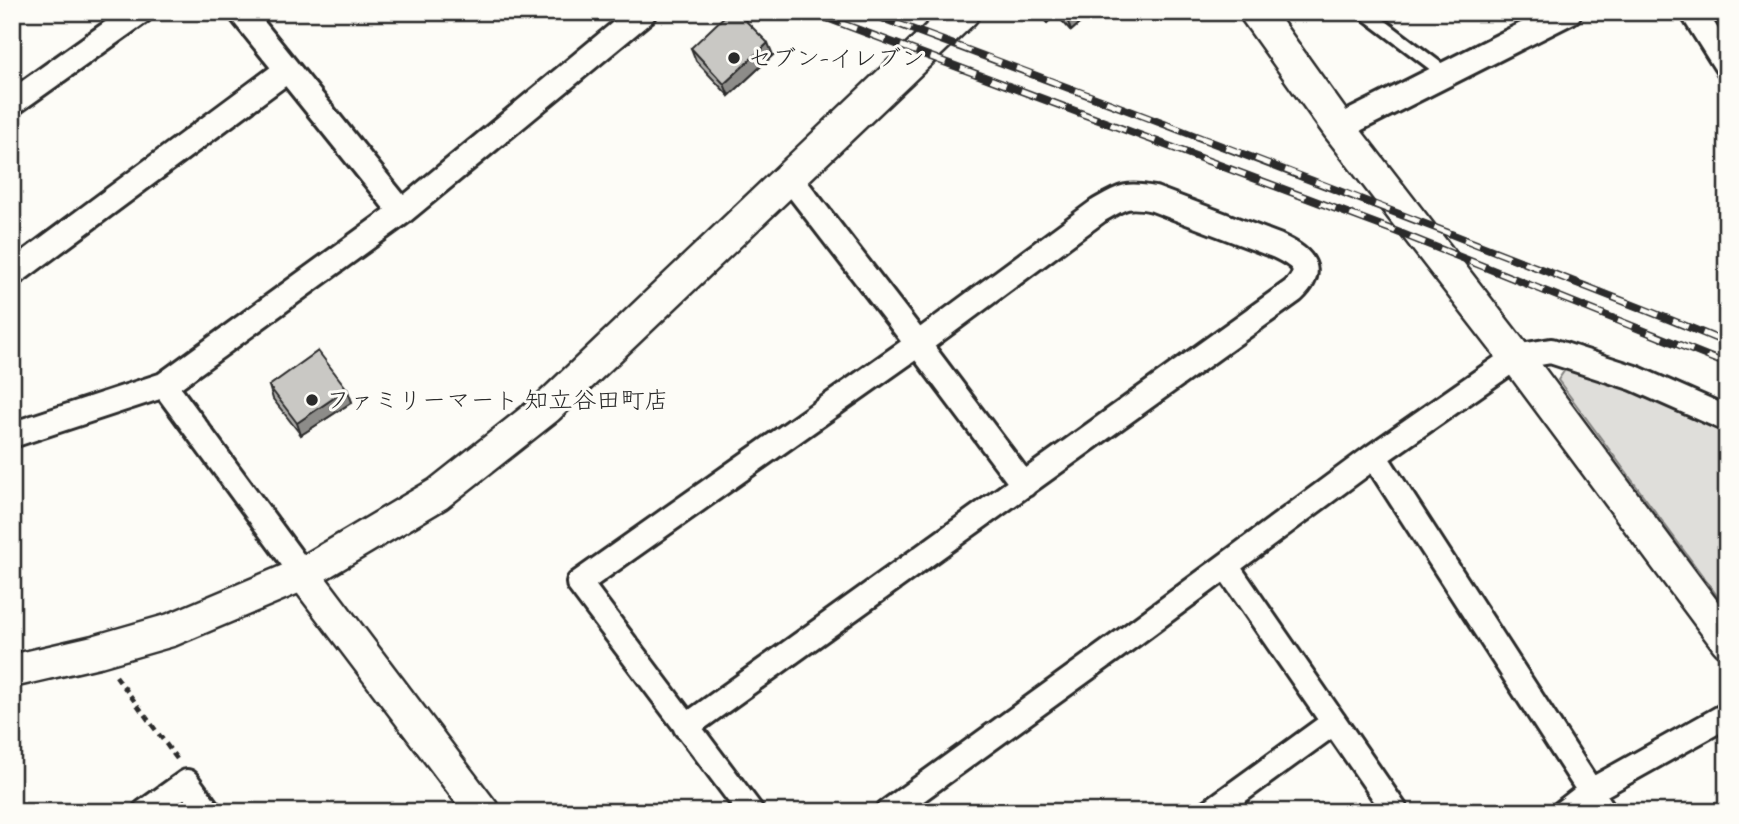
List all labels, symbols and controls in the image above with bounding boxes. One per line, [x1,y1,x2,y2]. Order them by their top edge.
place label: セブン-イレブン [748,43,925,78]
marker: セブン-イレブン [726,50,742,66]
place label: ファミリーマート 知立谷田町店 [326,385,668,420]
marker: ファミリーマート 知立谷田町店 [304,392,320,408]

